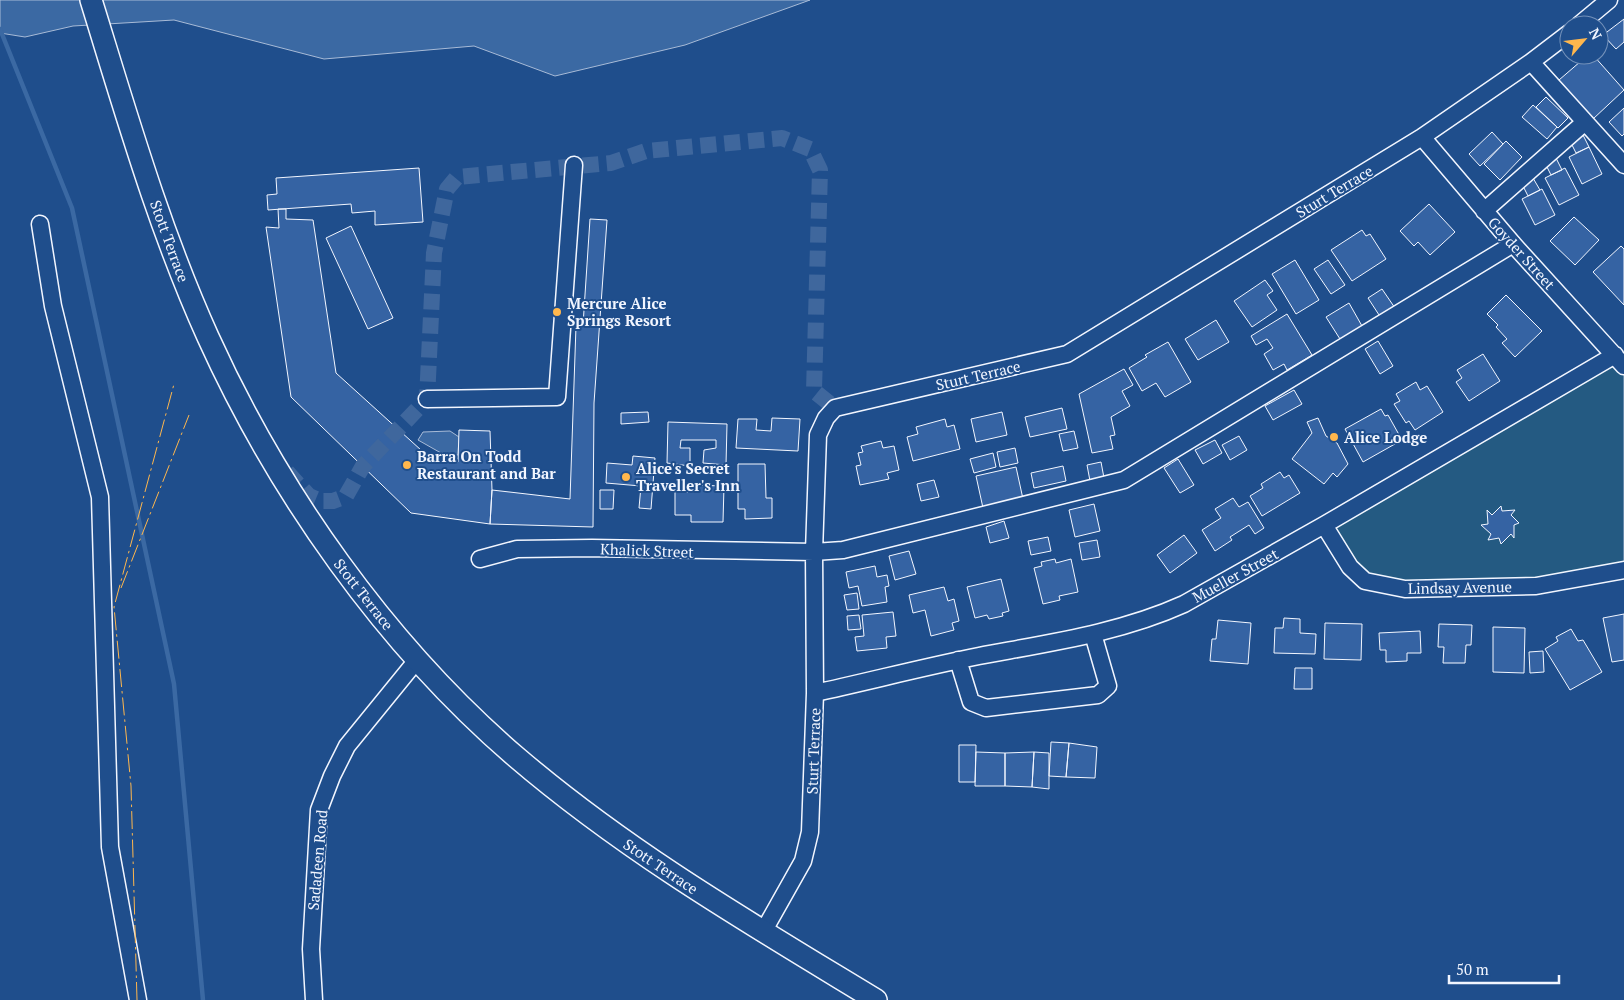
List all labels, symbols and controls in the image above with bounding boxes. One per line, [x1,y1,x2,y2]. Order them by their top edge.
north arrow [1559,15,1609,65]
text: N [1585,25,1607,43]
street label: Sturt Terrace [1292,160,1376,222]
street label: Stott Terrace [146,197,194,285]
street label: Goyder Street [1484,212,1560,294]
place label: Mercure Alice Springs Resort [567,293,671,330]
marker: Mercure Alice Springs Resort [551,306,563,318]
street label: Sturt Terrace [934,356,1022,394]
place label: Alice Lodge [1344,427,1427,447]
marker: Alice Lodge [1328,431,1340,443]
place label: Barra On Todd Restaurant and Bar [417,446,556,483]
place label: Alice's Secret Traveller's Inn [636,458,740,495]
marker: Barra On Todd Restaurant and Bar [401,459,413,471]
marker: Alice's Secret Traveller's Inn [620,471,632,483]
street label: Khalick Street [600,538,695,562]
street label: Mueller Street [1189,543,1282,607]
street label: Stott Terrace [330,554,398,634]
street label: Lindsay Avenue [1408,576,1512,598]
street label: Sturt Terrace [801,707,825,795]
street label: Sadadeen Road [303,809,331,911]
street label: Stott Terrace [620,834,702,898]
scale bar [1449,952,1559,984]
text: 50 m [1456,959,1489,979]

